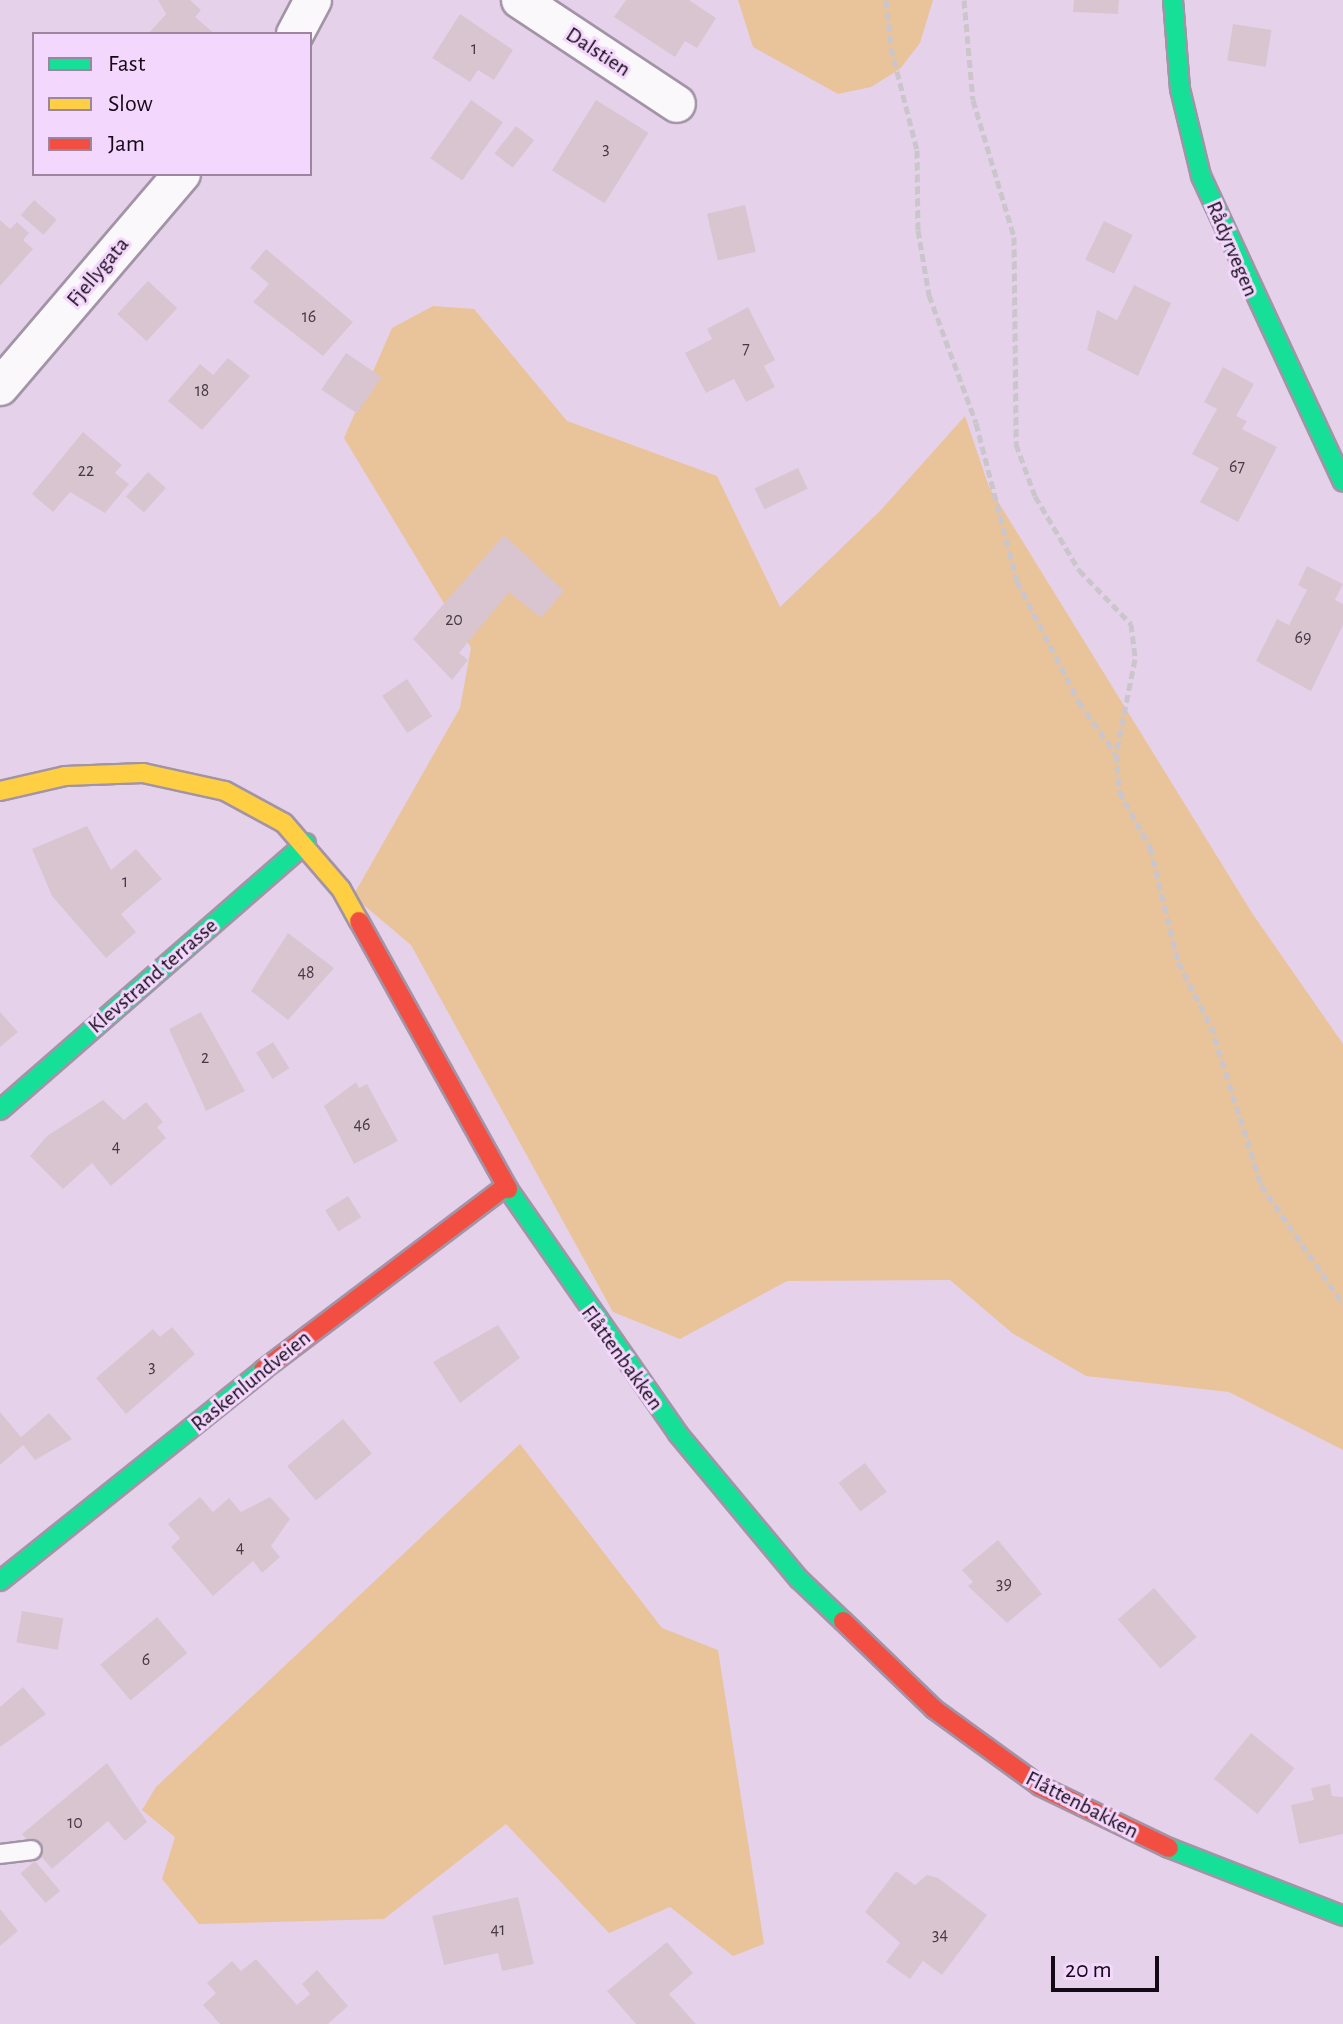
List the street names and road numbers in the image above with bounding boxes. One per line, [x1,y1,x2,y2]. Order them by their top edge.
street label: Dalstien [561,21,635,83]
street label: Rådyrvegen [1200,197,1264,301]
street label: Fjellygata [61,232,135,312]
street label: Klevstrand terrasse [83,913,223,1039]
street label: Flåttenbakken [575,1300,669,1416]
street label: Raskenlundveien [186,1325,316,1437]
street label: Flåttenbakken [1021,1765,1143,1845]

